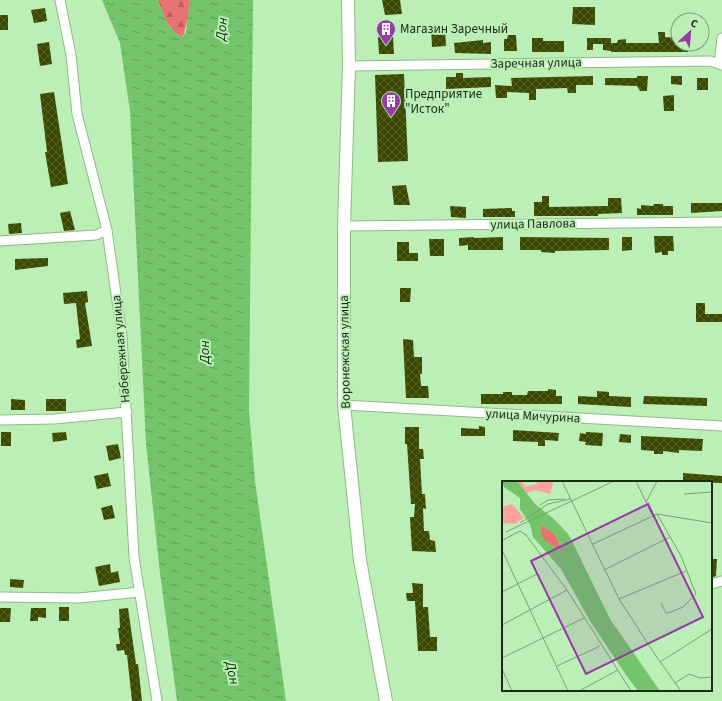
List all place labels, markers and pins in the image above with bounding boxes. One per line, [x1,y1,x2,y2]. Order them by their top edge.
building icon: Магазин Заречный [375,18,397,46]
place label: Магазин Заречный [400,20,508,38]
place label: Предприятие "Исток" [405,85,482,118]
building icon: Предприятие "Исток" [380,90,402,118]

